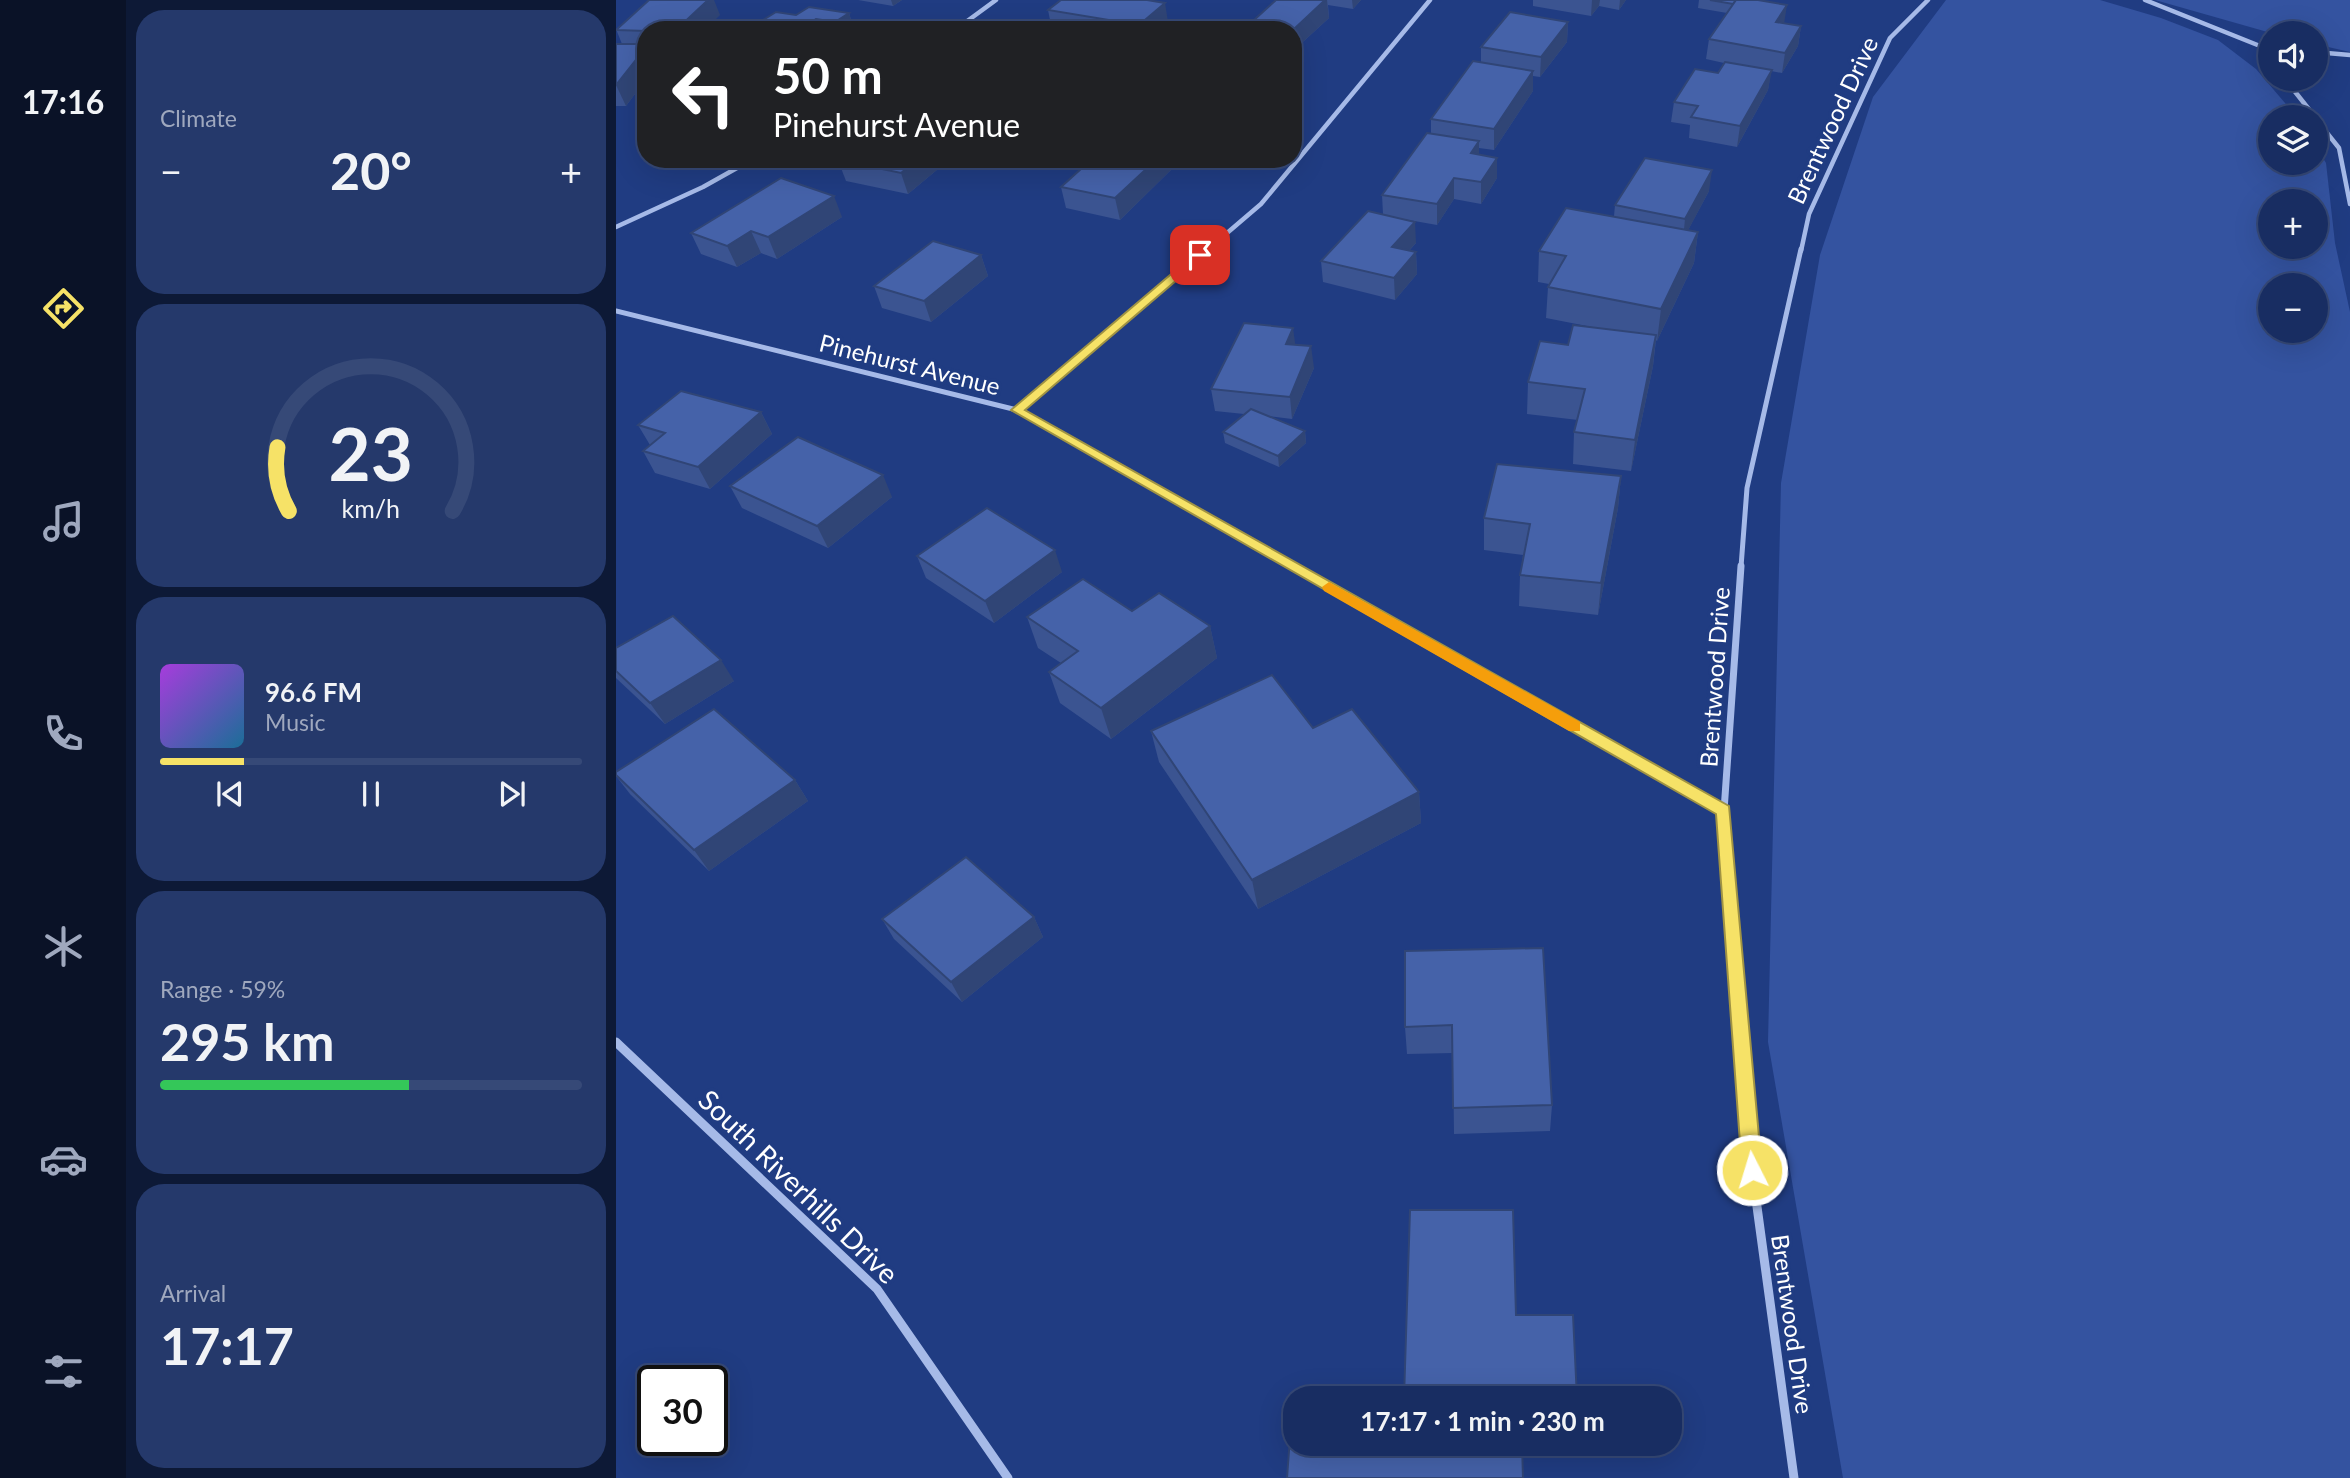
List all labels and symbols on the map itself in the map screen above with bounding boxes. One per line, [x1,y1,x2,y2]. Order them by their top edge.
street label: Brentwood Drive [1781,32,1883,208]
pin [1170,225,1230,285]
street label: Pinehurst Avenue [817,328,1003,400]
street label: Brentwood Drive [1693,586,1735,768]
street label: South Riverhills Drive [692,1082,906,1290]
position arrow [1715,1133,1789,1207]
street label: Brentwood Drive [1766,1233,1820,1415]
speed limit sign: 30 [637,1365,728,1456]

